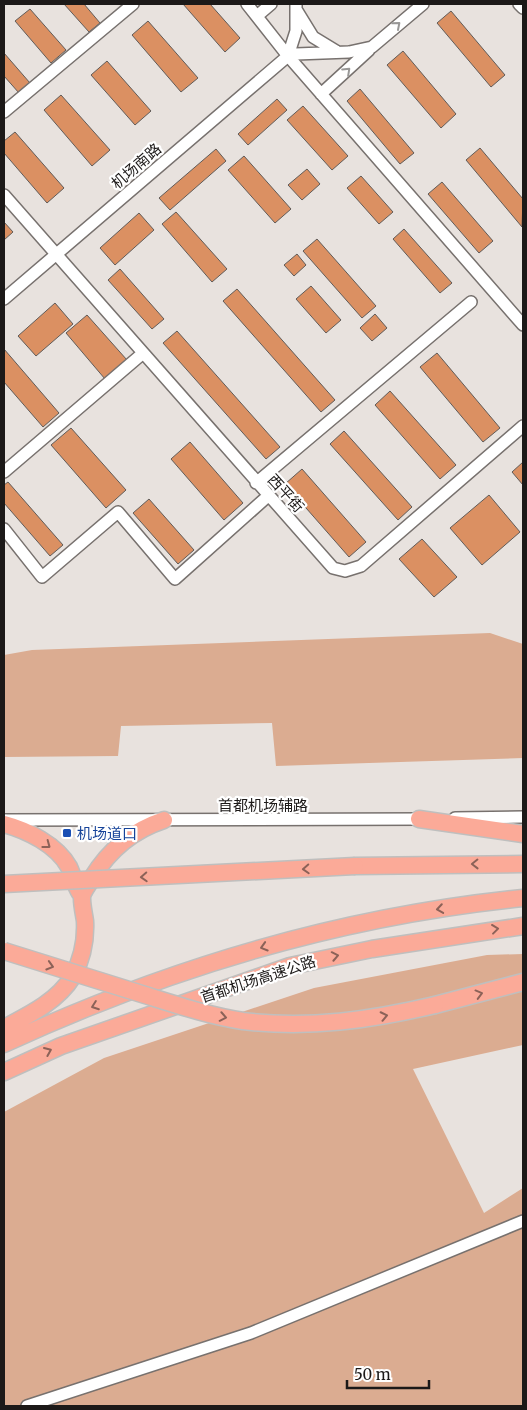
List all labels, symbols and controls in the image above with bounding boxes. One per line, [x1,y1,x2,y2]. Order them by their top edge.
one-way arrow [392,22,401,31]
one-way arrow [341,68,350,77]
street label: 机场南路 [107,139,165,193]
street label: 西平街 [264,470,308,516]
street label: 首都机场辅路 [218,796,308,815]
place label: 机场道口 [77,824,137,843]
marker: 机场道口 [61,827,73,839]
one-way arrow [41,840,50,848]
one-way arrow [470,859,478,869]
one-way arrow [302,863,310,874]
one-way arrow [139,871,147,882]
one-way arrow [436,904,445,914]
one-way arrow [491,924,499,935]
one-way arrow [261,941,269,951]
street label: 首都机场高速公路 [198,951,318,1007]
one-way arrow [330,951,339,962]
one-way arrow [46,960,54,970]
one-way arrow [474,989,482,999]
one-way arrow [91,1000,99,1010]
one-way arrow [218,1012,227,1022]
one-way arrow [380,1012,389,1022]
one-way arrow [43,1047,52,1057]
scale bar [347,1358,430,1390]
text: 50 m [354,1365,391,1384]

